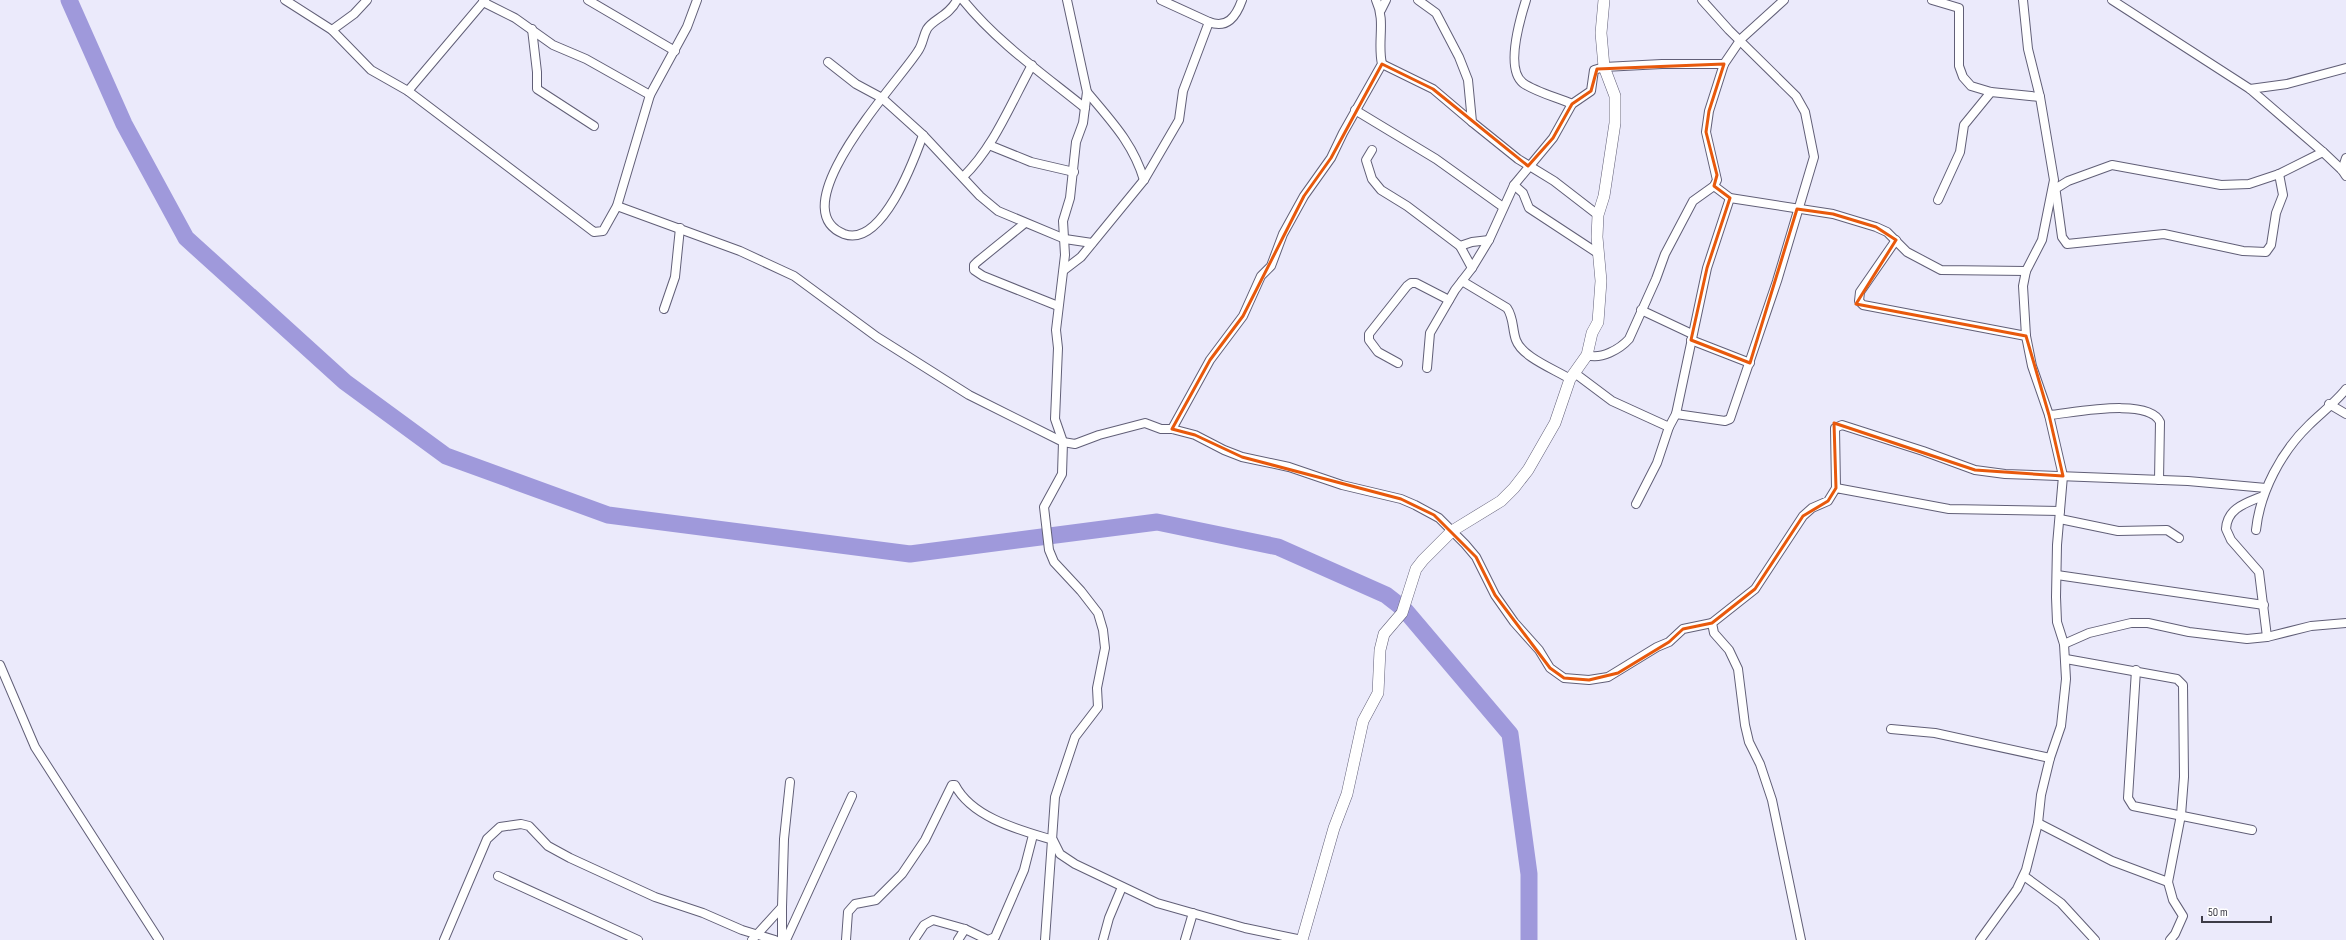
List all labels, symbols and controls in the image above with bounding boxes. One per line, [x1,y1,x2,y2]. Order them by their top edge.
scale bar [2202,898,2271,924]
text: 50 m [2208,905,2228,920]

